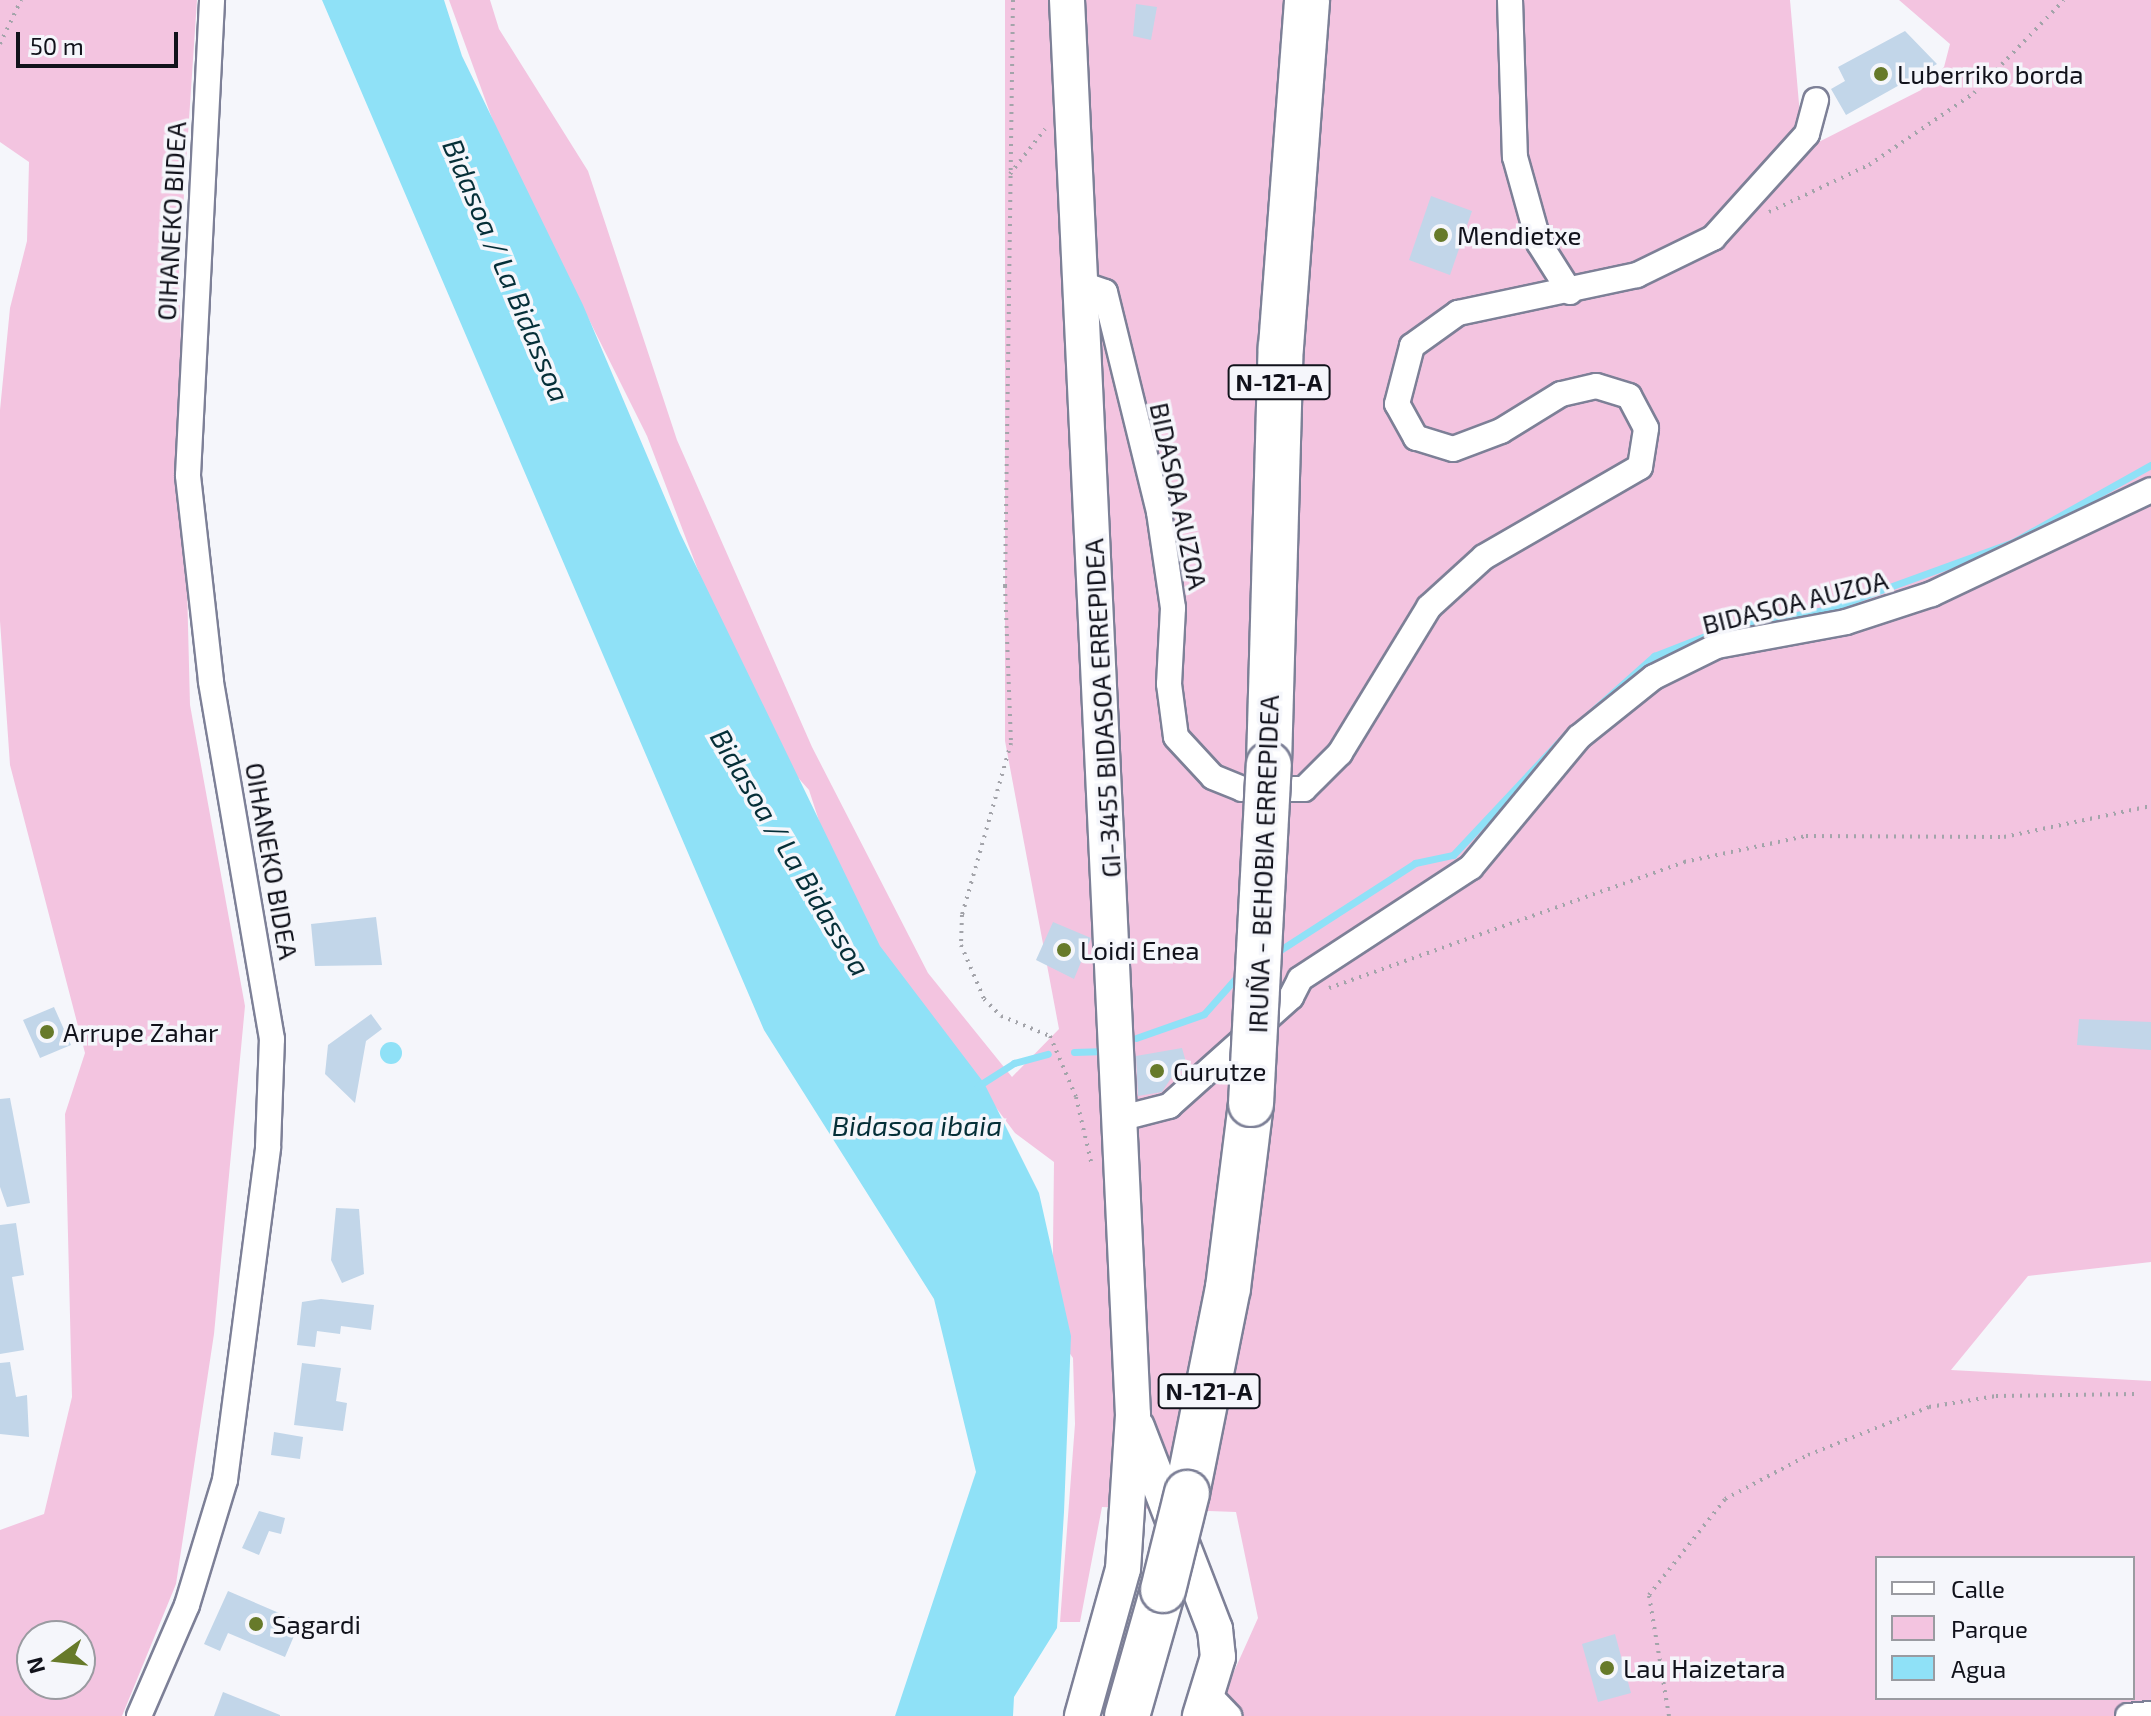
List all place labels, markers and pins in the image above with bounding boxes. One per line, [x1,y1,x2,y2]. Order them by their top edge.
place label: Luberriko borda [1897,58,2084,90]
marker: Luberriko borda [1872,65,1890,83]
place label: Mendietxe [1457,219,1581,251]
marker: Mendietxe [1432,226,1450,244]
place label: Loidi Enea [1080,934,1200,966]
marker: Loidi Enea [1055,941,1073,959]
place label: Arrupe Zahar [63,1016,218,1048]
marker: Arrupe Zahar [38,1023,56,1041]
place label: Gurutze [1173,1055,1266,1087]
marker: Gurutze [1148,1062,1166,1080]
place label: Sagardi [272,1608,361,1640]
marker: Sagardi [247,1615,265,1633]
place label: Lau Haizetara [1623,1652,1785,1684]
marker: Lau Haizetara [1598,1659,1616,1677]

